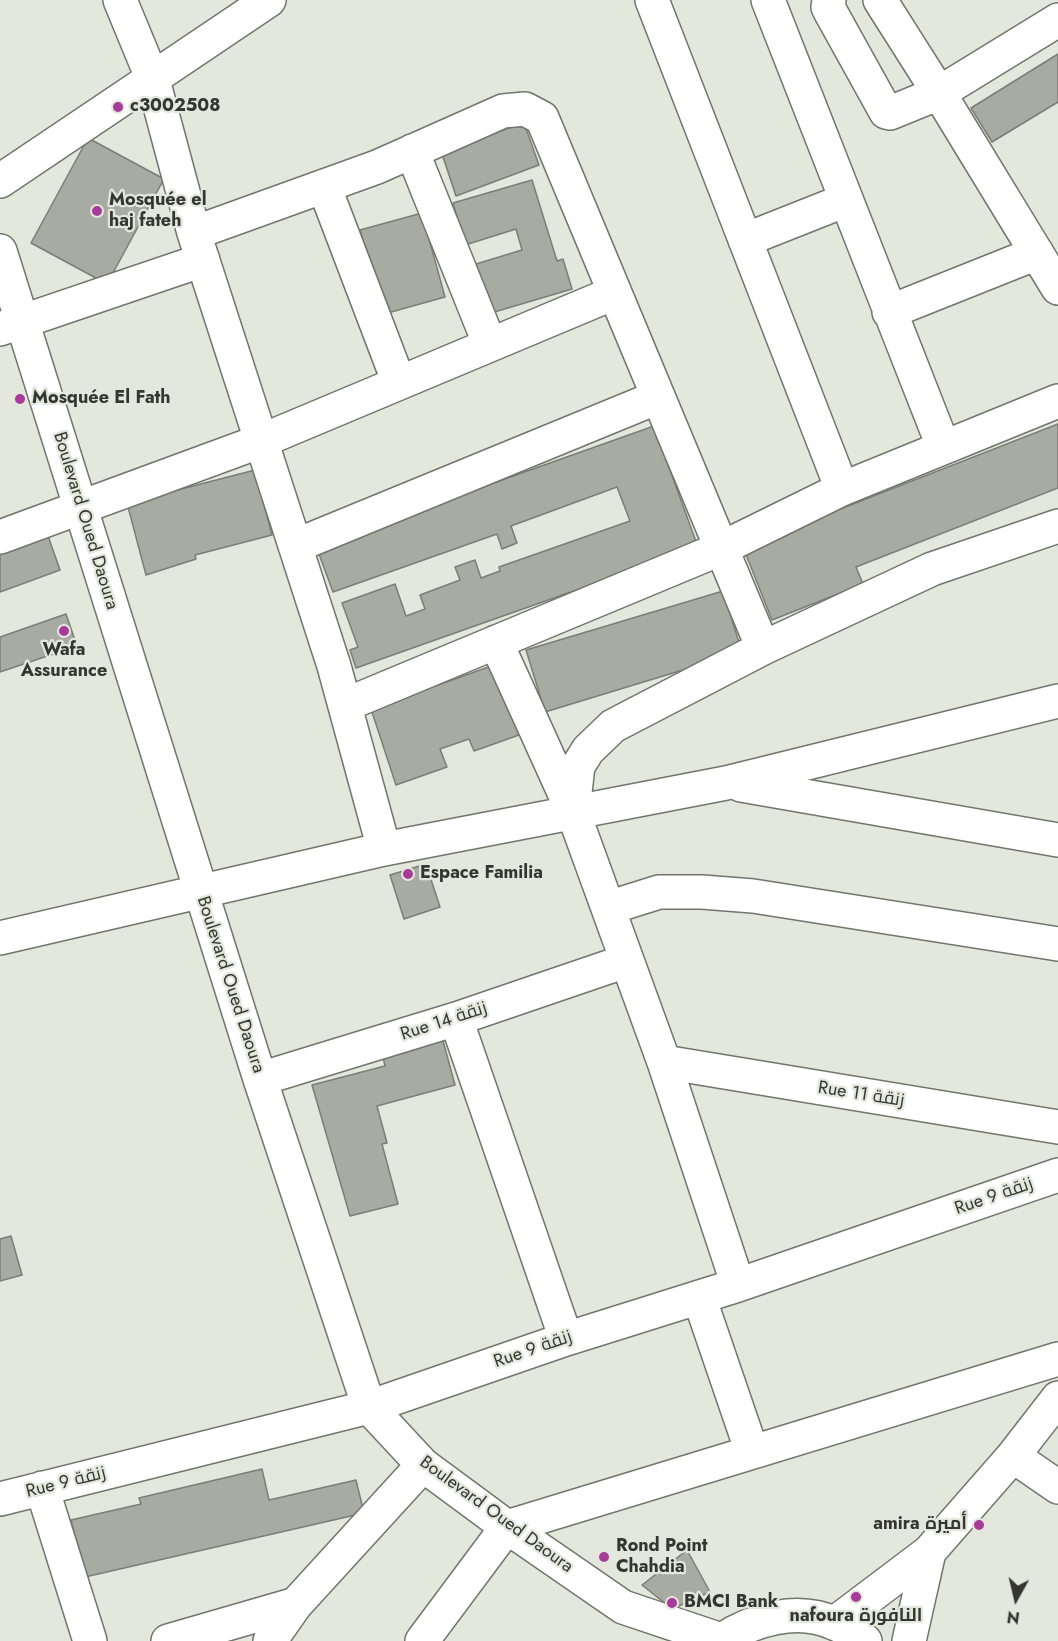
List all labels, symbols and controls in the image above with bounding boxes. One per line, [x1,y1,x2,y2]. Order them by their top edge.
place label: c3002508 [130,96,221,118]
marker: c3002508 [111,100,125,114]
place label: Mosquée el haj fateh [109,190,207,232]
marker: Mosquée el haj fateh [90,204,104,218]
place label: Mosquée El Fath [32,388,171,410]
marker: Mosquée El Fath [13,392,27,406]
street label: Boulevard Oued Daoura [48,430,122,612]
marker: Wafa Assurance [57,624,71,638]
place label: Wafa Assurance [21,640,107,682]
place label: Espace Familia [420,863,543,885]
marker: Espace Familia [401,867,415,881]
street label: Boulevard Oued Daoura [191,894,269,1076]
street label: Rue 14 زنقة [398,998,490,1046]
street label: Rue 11 زنقة [816,1078,906,1112]
street label: Rue 9 زنقة [952,1174,1036,1220]
street label: Rue 9 زنقة [491,1327,575,1373]
street label: Boulevard Oued Daoura [415,1452,577,1578]
street label: Rue 9 زنقة [24,1463,108,1503]
place label: amira أميرة [873,1514,967,1536]
marker: amira أميرة [972,1518,986,1532]
place label: Rond Point Chahdia [616,1536,707,1578]
marker: Rond Point Chahdia [597,1550,611,1564]
north arrow [986,1569,1046,1629]
marker: nafoura النافورة [849,1590,863,1604]
place label: BMCI Bank [684,1592,778,1614]
marker: BMCI Bank [665,1596,679,1610]
text: N [1006,1605,1021,1630]
place label: nafoura النافورة [790,1606,922,1628]

